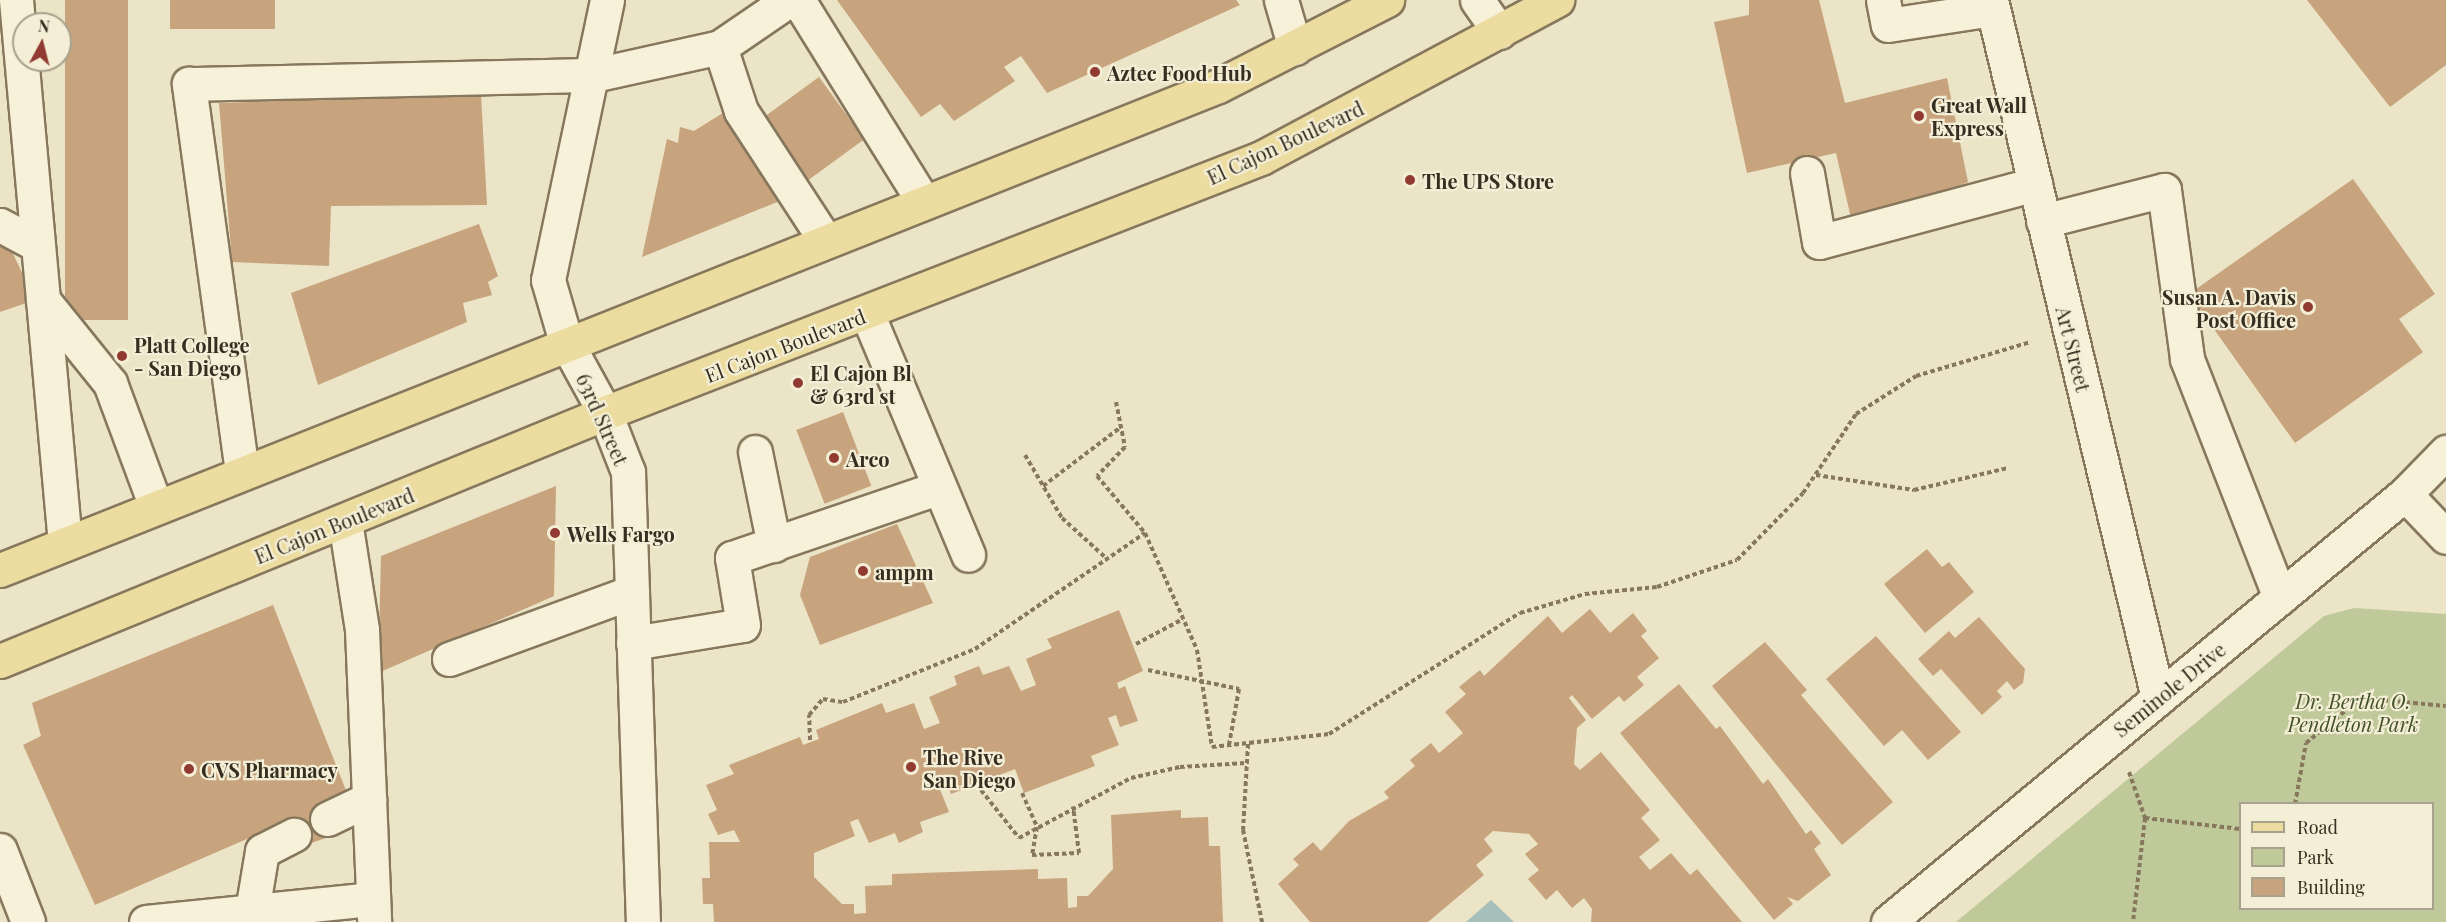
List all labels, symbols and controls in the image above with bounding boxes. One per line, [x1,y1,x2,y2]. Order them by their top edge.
north arrow [12,12,72,72]
text: N [37,14,51,37]
place label: Aztec Food Hub [1107,60,1252,84]
marker: Aztec Food Hub [1088,65,1102,79]
place label: Great Wall Express [1931,92,2028,139]
street label: El Cajon Boulevard [1203,95,1367,189]
marker: Great Wall Express [1912,109,1926,123]
place label: The UPS Store [1422,168,1554,192]
marker: The UPS Store [1403,173,1417,187]
place label: Susan A. Davis Post Office [2161,284,2296,331]
marker: Susan A. Davis Post Office [2301,300,2315,314]
street label: El Cajon Boulevard [701,303,869,387]
street label: Art Street [2052,304,2096,394]
place label: Platt College - San Diego [134,332,250,379]
marker: Platt College - San Diego [115,349,129,363]
place label: El Cajon Bl & 63rd st [810,360,912,407]
street label: 63rd Street [572,369,634,469]
marker: El Cajon Bl & 63rd st [791,376,805,390]
place label: Arco [846,446,890,470]
marker: Arco [827,451,841,465]
street label: El Cajon Boulevard [251,482,417,568]
place label: Wells Fargo [567,521,675,545]
marker: Wells Fargo [548,526,562,540]
place label: ampm [875,559,934,583]
marker: ampm [856,564,870,578]
street label: Seminole Drive [2108,637,2230,741]
park label: Dr. Bertha O. Pendleton Park [2288,689,2418,736]
place label: The Rive San Diego [923,744,1016,791]
place label: CVS Pharmacy [201,757,338,781]
marker: The Rive San Diego [904,760,918,774]
marker: CVS Pharmacy [182,762,196,776]
legend [2239,802,2434,910]
text: Road [2297,815,2338,839]
text: Park [2297,845,2334,869]
text: Building [2297,875,2365,899]

